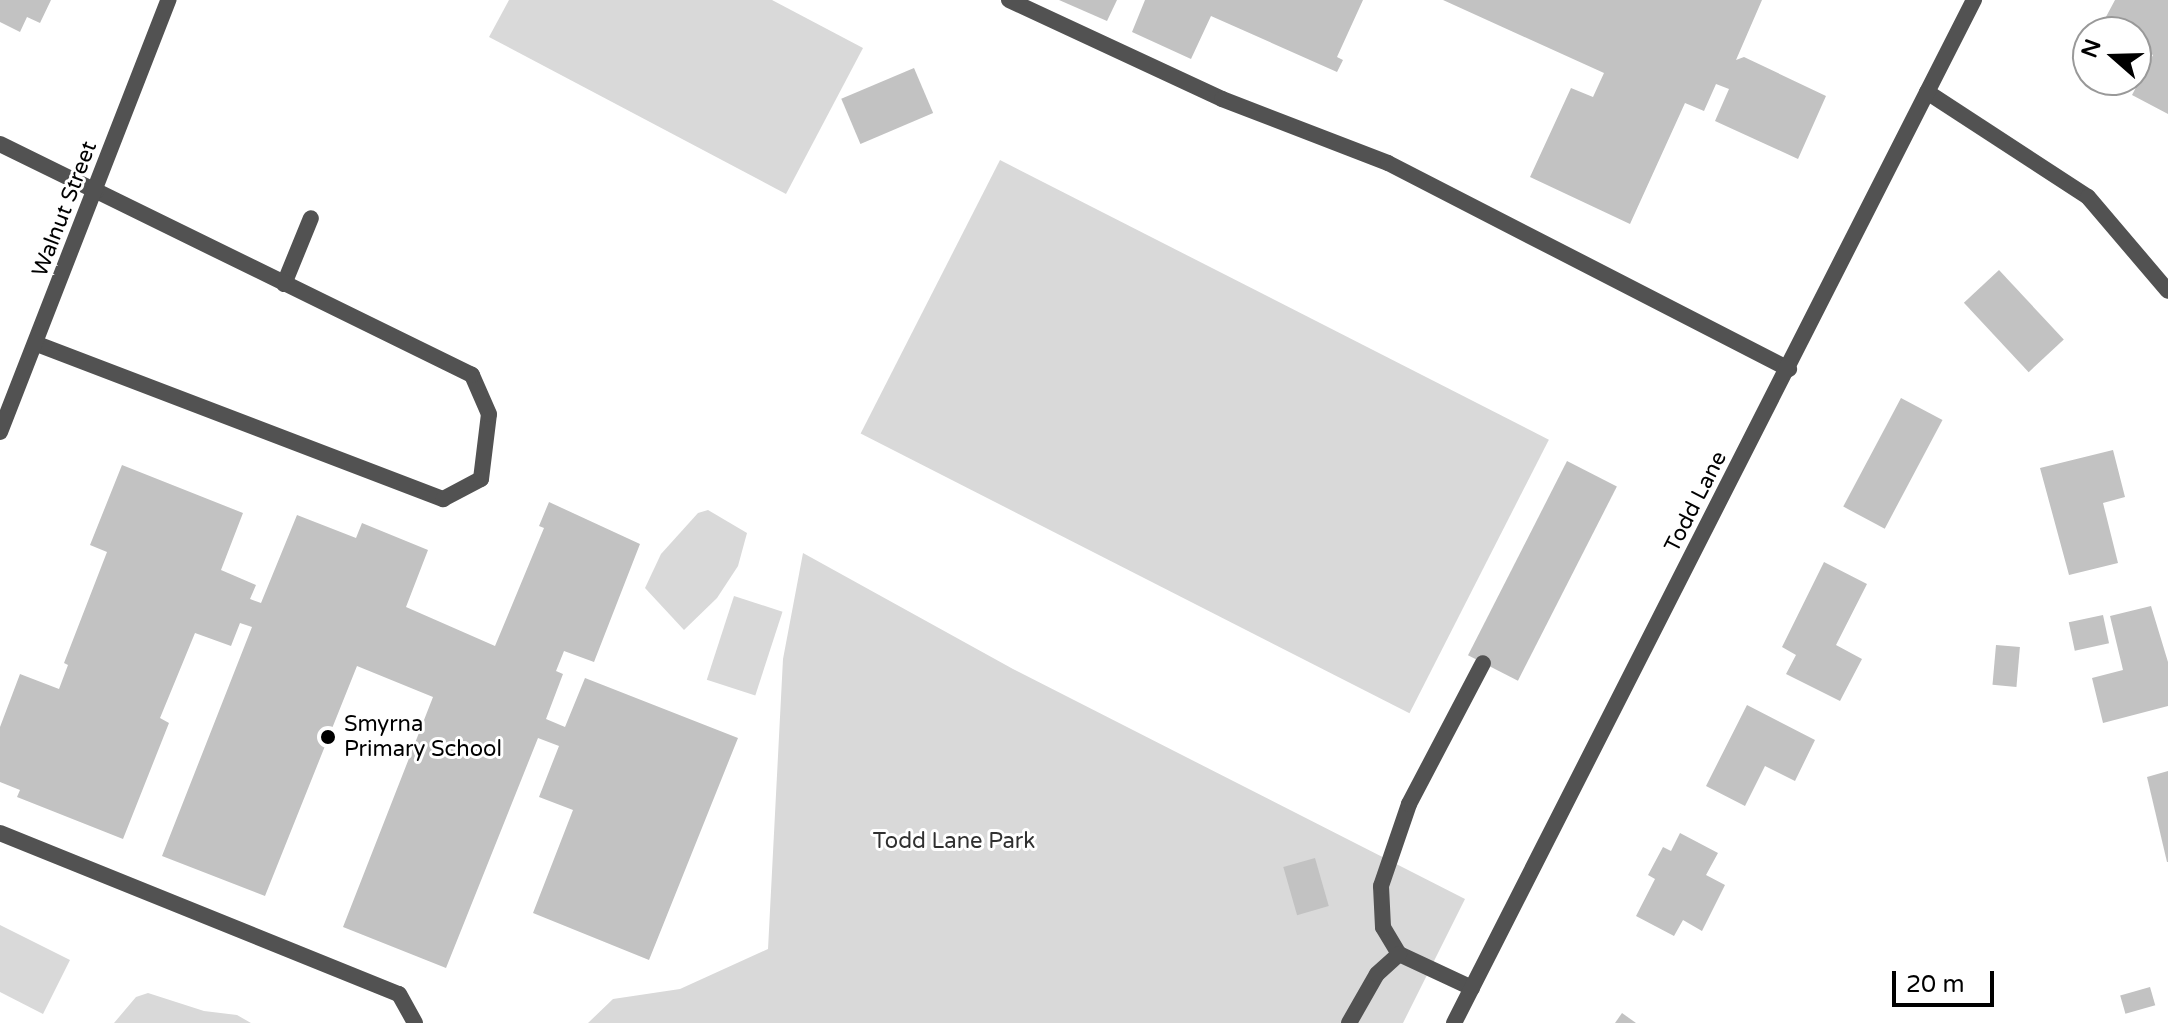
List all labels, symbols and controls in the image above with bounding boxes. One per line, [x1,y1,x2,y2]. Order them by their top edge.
north arrow [2072,16,2152,96]
text: N [2076,36,2107,61]
street label: Walnut Street [27,138,103,280]
street label: Todd Lane [1659,447,1733,557]
place label: Smyrna Primary School [344,711,502,762]
marker: Smyrna Primary School [319,728,337,746]
park label: Todd Lane Park [873,829,1035,855]
scale bar [1896,955,1998,1005]
text: 20 m [1906,970,1964,999]

